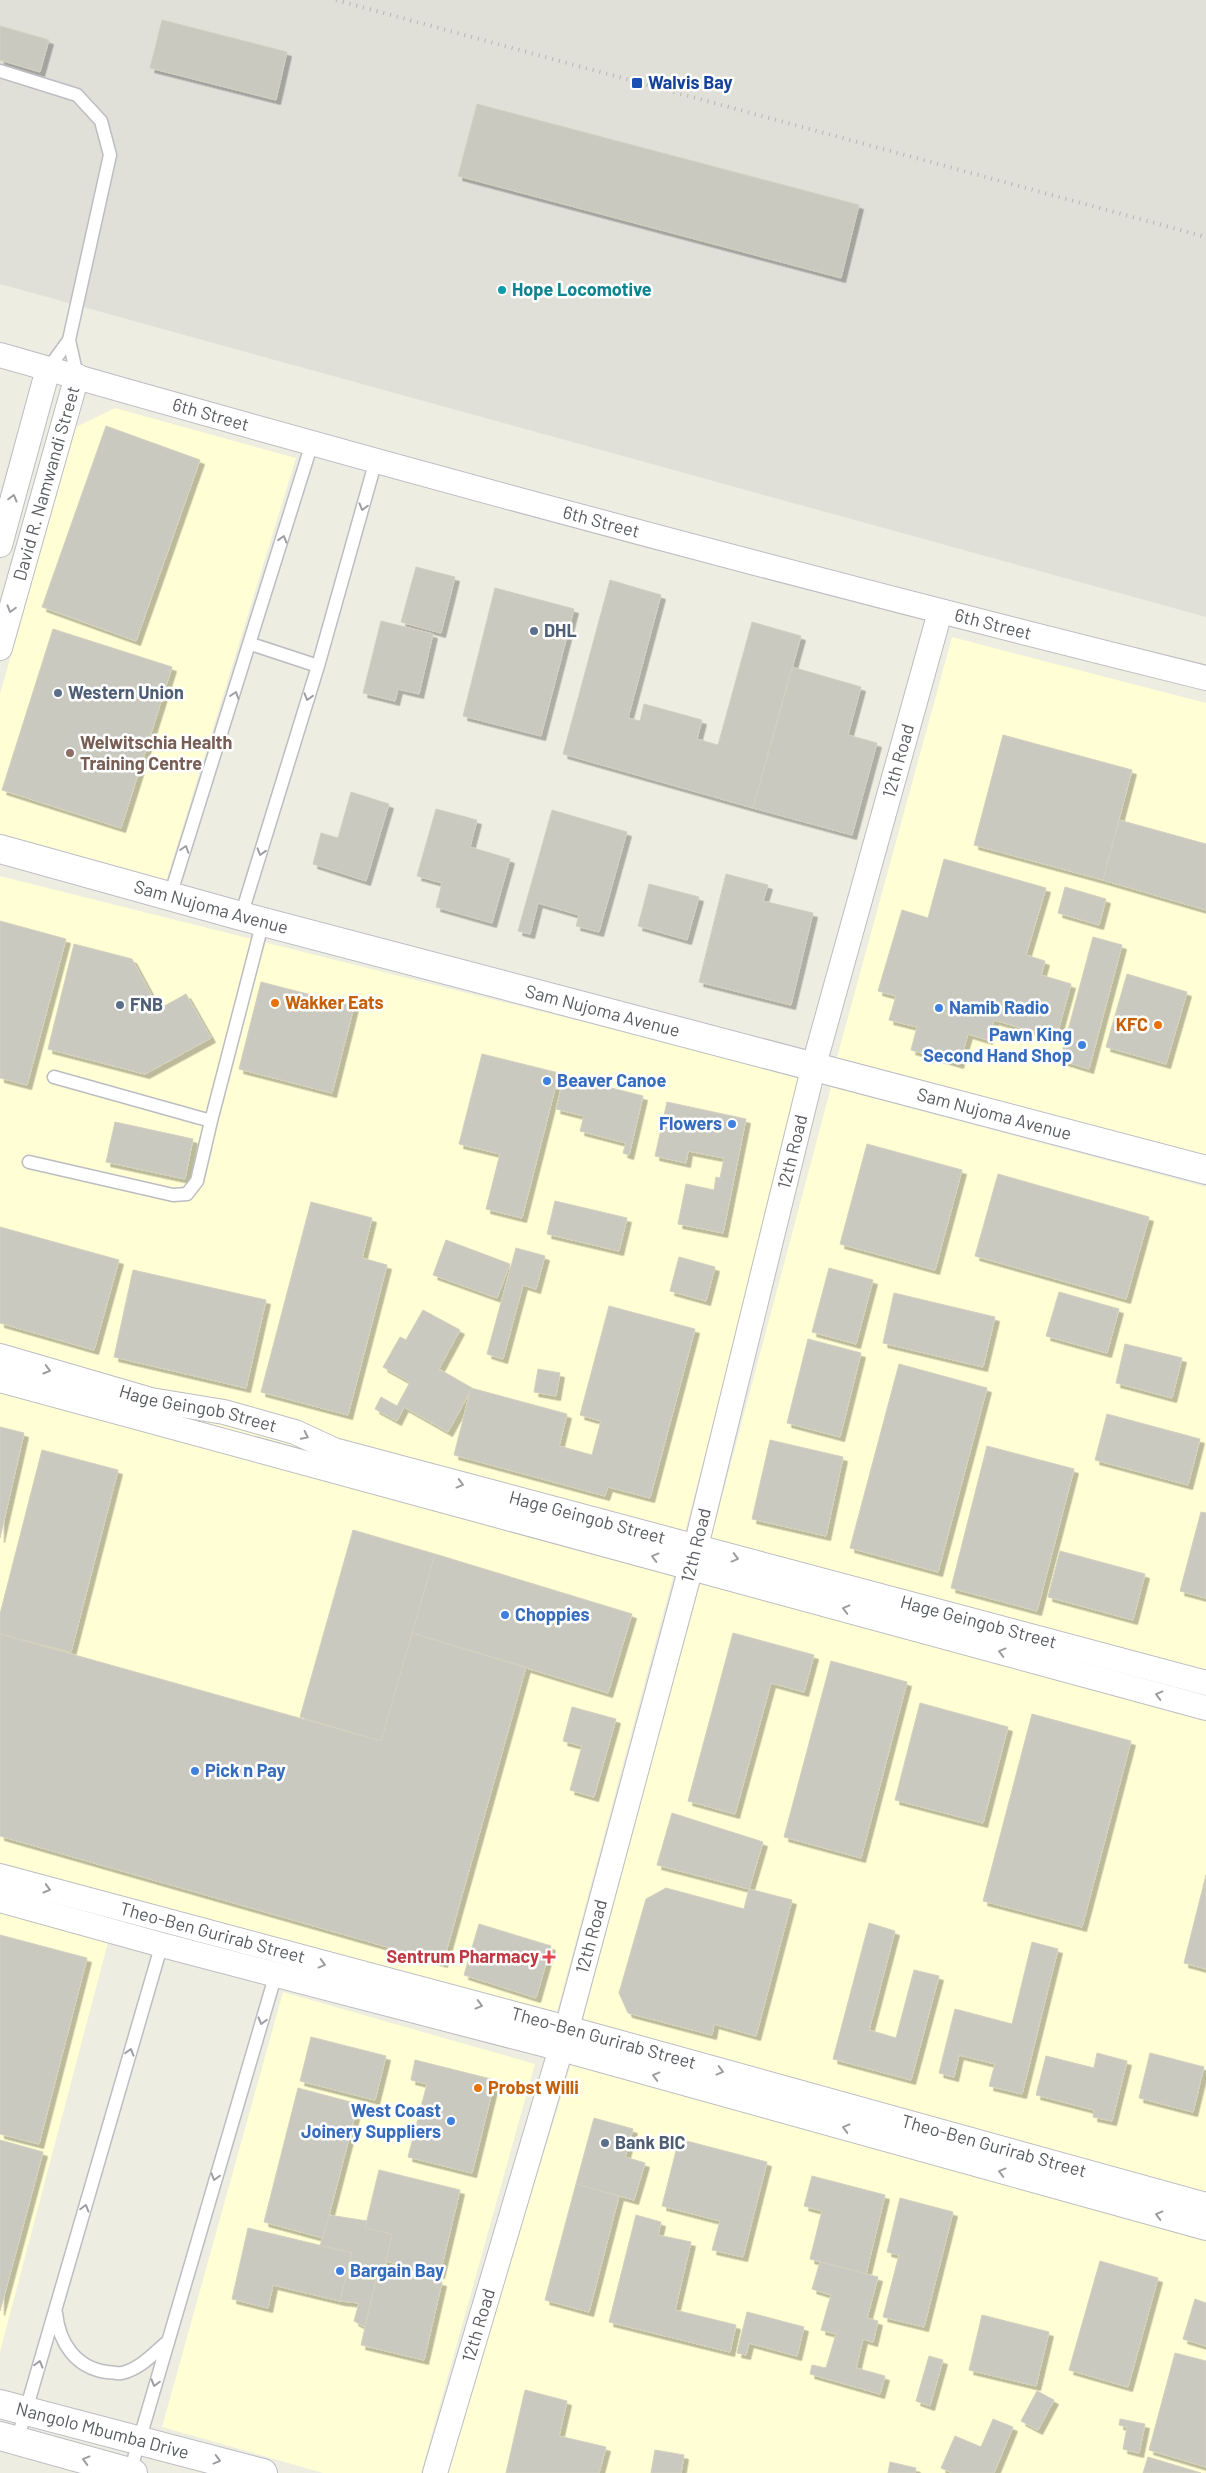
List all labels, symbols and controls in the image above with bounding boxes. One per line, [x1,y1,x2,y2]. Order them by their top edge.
place label: Walvis Bay [648,71,733,93]
marker: Walvis Bay [630,76,644,90]
place label: Hope Locomotive [512,278,652,300]
marker: Hope Locomotive [496,284,508,296]
street label: David R. Namwandi Street [8,383,84,583]
street label: 6th Street [170,393,252,435]
one-way arrow [7,493,18,502]
street label: 6th Street [561,500,642,542]
one-way arrow [358,502,369,511]
one-way arrow [277,536,287,544]
street label: 6th Street [953,603,1034,644]
one-way arrow [6,604,17,613]
place label: DHL [544,619,577,641]
marker: DHL [528,625,540,637]
place label: Western Union [68,681,184,703]
marker: Western Union [52,687,64,699]
one-way arrow [229,691,239,699]
one-way arrow [304,692,314,700]
street label: 12th Road [877,721,918,800]
place label: Welwitschia Health Training Centre [80,731,232,774]
marker: Welwitschia Health Training Centre [64,747,76,759]
one-way arrow [179,846,189,854]
one-way arrow [256,847,266,856]
street label: Sam Nujoma Avenue [132,875,291,938]
street label: Sam Nujoma Avenue [523,979,683,1041]
place label: Wakker Eats [285,991,384,1013]
place label: FNB [130,993,163,1015]
place label: Namib Radio [949,996,1049,1018]
marker: Wakker Eats [269,997,281,1009]
marker: FNB [114,999,126,1011]
marker: Namib Radio [933,1002,945,1014]
place label: KFC [1116,1013,1148,1035]
marker: KFC [1152,1019,1164,1031]
place label: Pawn King Second Hand Shop [923,1023,1072,1066]
marker: Pawn King Second Hand Shop [1076,1039,1088,1051]
place label: Beaver Canoe [557,1069,666,1091]
marker: Beaver Canoe [541,1075,553,1087]
street label: Sam Nujoma Avenue [915,1082,1074,1144]
place label: Flowers [659,1112,722,1134]
street label: 12th Road [772,1112,811,1191]
marker: Flowers [726,1118,738,1130]
one-way arrow [42,1364,50,1374]
street label: Hage Geingob Street [117,1379,279,1436]
one-way arrow [300,1430,309,1440]
one-way arrow [456,1478,465,1489]
street label: Hage Geingob Street [507,1485,668,1548]
street label: 12th Road [675,1506,715,1584]
one-way arrow [651,1552,659,1563]
one-way arrow [731,1552,740,1563]
street label: Hage Geingob Street [898,1590,1059,1653]
place label: Choppies [515,1603,590,1625]
one-way arrow [841,1604,850,1615]
marker: Choppies [499,1609,511,1621]
one-way arrow [998,1647,1007,1658]
one-way arrow [1155,1690,1164,1700]
place label: Pick n Pay [205,1759,286,1781]
marker: Pick n Pay [189,1765,201,1777]
one-way arrow [42,1884,51,1894]
street label: Theo-Ben Gurirab Street [118,1897,308,1967]
street label: 12th Road [570,1897,611,1976]
place label: Sentrum Pharmacy [386,1945,539,1967]
marker: Sentrum Pharmacy [543,1951,555,1963]
one-way arrow [318,1958,326,1969]
one-way arrow [475,2000,483,2010]
street label: Theo-Ben Gurirab Street [509,2002,699,2073]
one-way arrow [257,2017,267,2025]
one-way arrow [125,2049,135,2057]
one-way arrow [716,2065,724,2075]
one-way arrow [652,2071,660,2081]
place label: Probst Willi [488,2076,579,2098]
marker: Probst Willi [472,2082,484,2094]
place label: West Coast Joinery Suppliers [301,2099,441,2142]
street label: Theo-Ben Gurirab Street [899,2109,1089,2181]
marker: West Coast Joinery Suppliers [445,2115,457,2127]
one-way arrow [842,2124,850,2134]
place label: Bank BIC [615,2131,686,2153]
marker: Bank BIC [599,2137,611,2149]
one-way arrow [998,2167,1007,2178]
one-way arrow [211,2172,221,2181]
one-way arrow [79,2205,89,2213]
one-way arrow [1155,2211,1164,2221]
place label: Bargain Bay [350,2259,444,2281]
marker: Bargain Bay [334,2265,346,2277]
street label: 12th Road [457,2286,499,2364]
one-way arrow [34,2361,44,2369]
one-way arrow [150,2379,161,2388]
street label: Nangolo Mbumba Drive [14,2397,192,2463]
one-way arrow [212,2454,221,2465]
one-way arrow [82,2455,90,2466]

